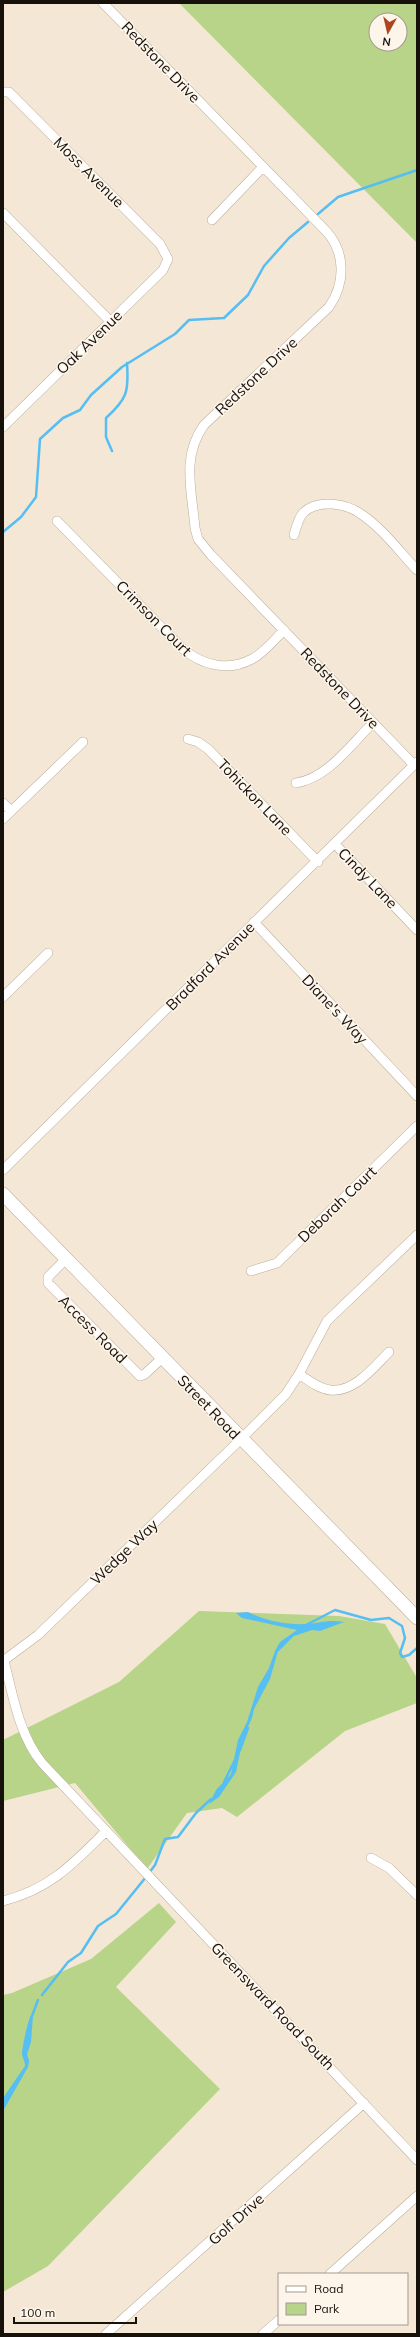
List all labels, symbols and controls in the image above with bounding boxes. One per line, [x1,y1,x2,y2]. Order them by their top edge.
north arrow [368,12,408,52]
street label: Redstone Drive [117,17,205,107]
text: N [382,34,392,49]
street label: Moss Avenue [50,133,128,211]
street label: Oak Avenue [52,306,126,378]
street label: Redstone Drive [211,333,301,419]
street label: Crimson Court [112,576,196,660]
street label: Redstone Drive [296,643,384,733]
street label: Tohickon Lane [214,755,296,839]
street label: Cindy Lane [334,843,402,913]
street label: Bradford Avenue [162,918,258,1014]
street label: Diane's Way [298,970,372,1048]
street label: Deborah Court [294,1162,380,1246]
street label: Access Road [55,1291,131,1367]
street label: Street Road [174,1371,244,1443]
street label: Wedge Way [86,1515,162,1589]
street label: Greensward Road South [207,1938,339,2074]
street label: Golf Drive [204,2189,268,2249]
legend [278,2273,408,2325]
text: Road [314,2281,343,2296]
scale bar [14,2299,136,2325]
text: Park [314,2301,340,2316]
text: 100 m [20,2305,55,2320]

